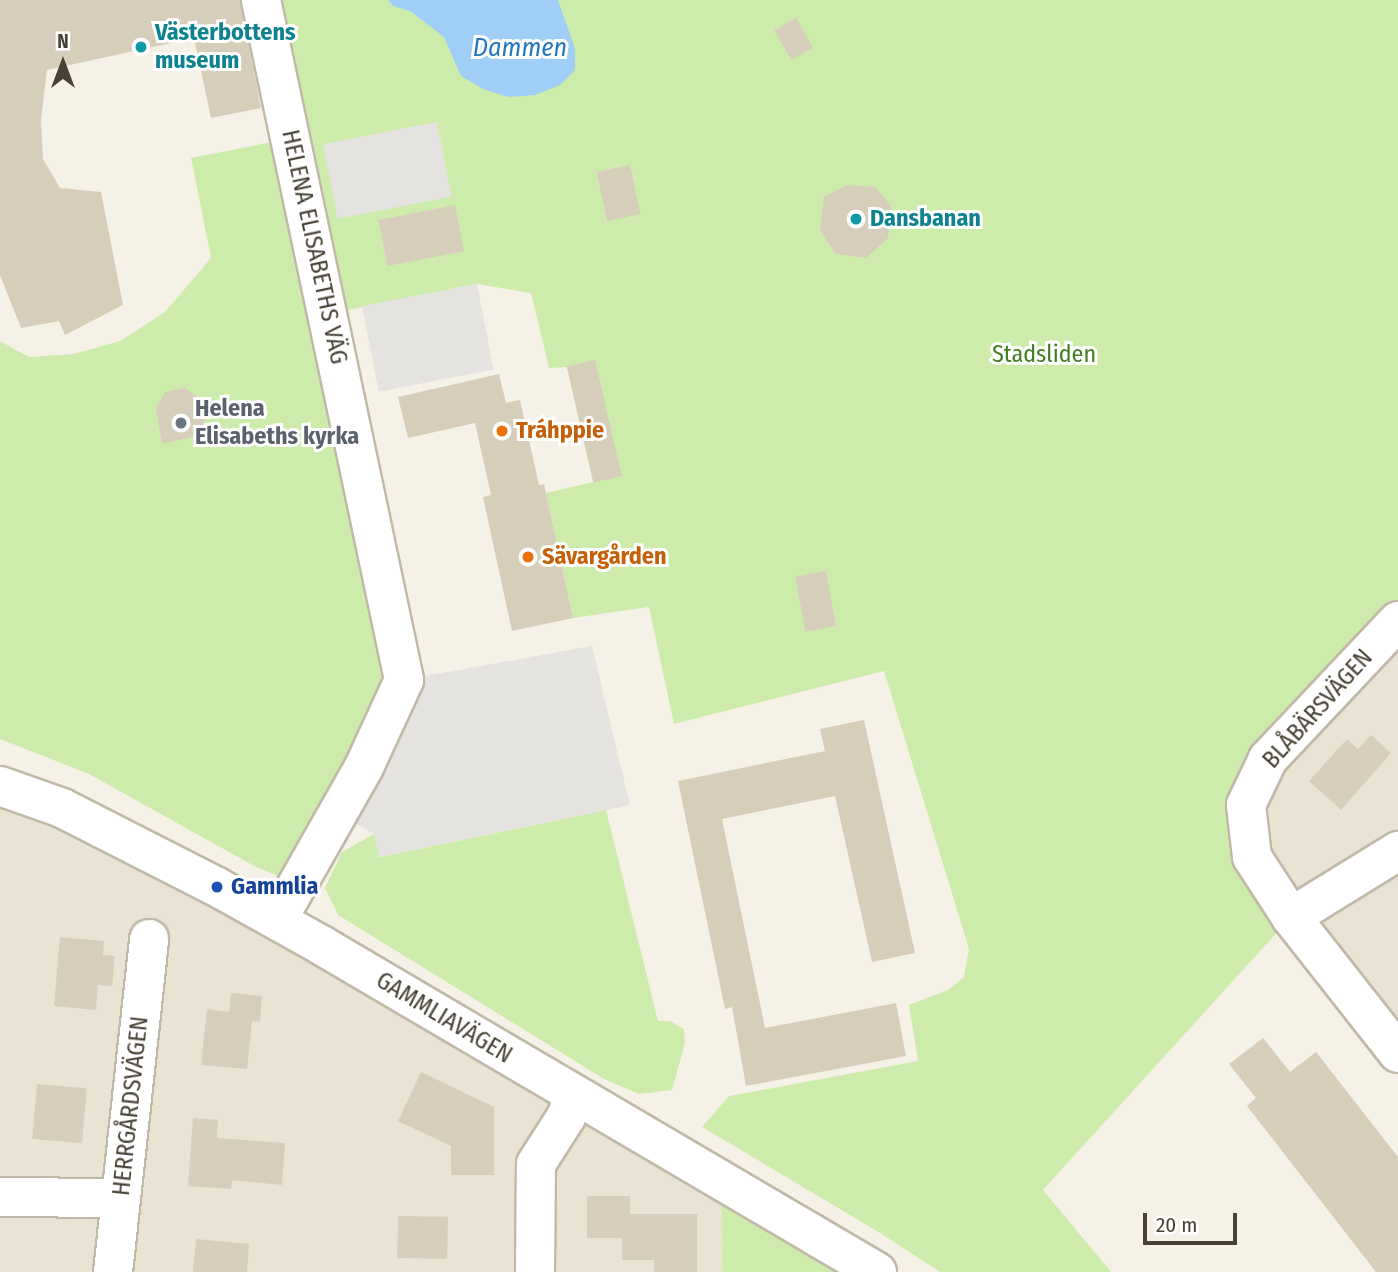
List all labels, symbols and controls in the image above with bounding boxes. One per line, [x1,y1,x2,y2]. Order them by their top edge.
place label: Västerbottens museum [155,19,295,75]
north arrow [28,28,98,98]
text: N [57,30,69,53]
water label: Dammen [473,32,567,64]
marker: Västerbottens museum [133,39,149,55]
street label: HELENA ELISABETHS VÄG [275,127,353,367]
place label: Dansbanan [870,205,981,233]
marker: Dansbanan [848,211,864,227]
park label: Stadsliden [992,341,1096,369]
place label: Helena Elisabeths kyrka [195,395,359,451]
marker: Helena Elisabeths kyrka [173,415,189,431]
place label: Tráhppie [516,417,604,445]
marker: Tráhppie [494,423,510,439]
place label: Sävargården [542,543,667,571]
marker: Sävargården [520,549,536,565]
street label: BLÅBÄRSVÄGEN [1257,644,1379,774]
place label: Gammlia [231,873,318,901]
marker: Gammlia [209,879,225,895]
street label: GAMMLIAVÄGEN [371,966,517,1070]
street label: HERRGÅRDSVÄGEN [107,1015,155,1197]
scale bar [1146,1198,1240,1242]
text: 20 m [1156,1212,1197,1238]

